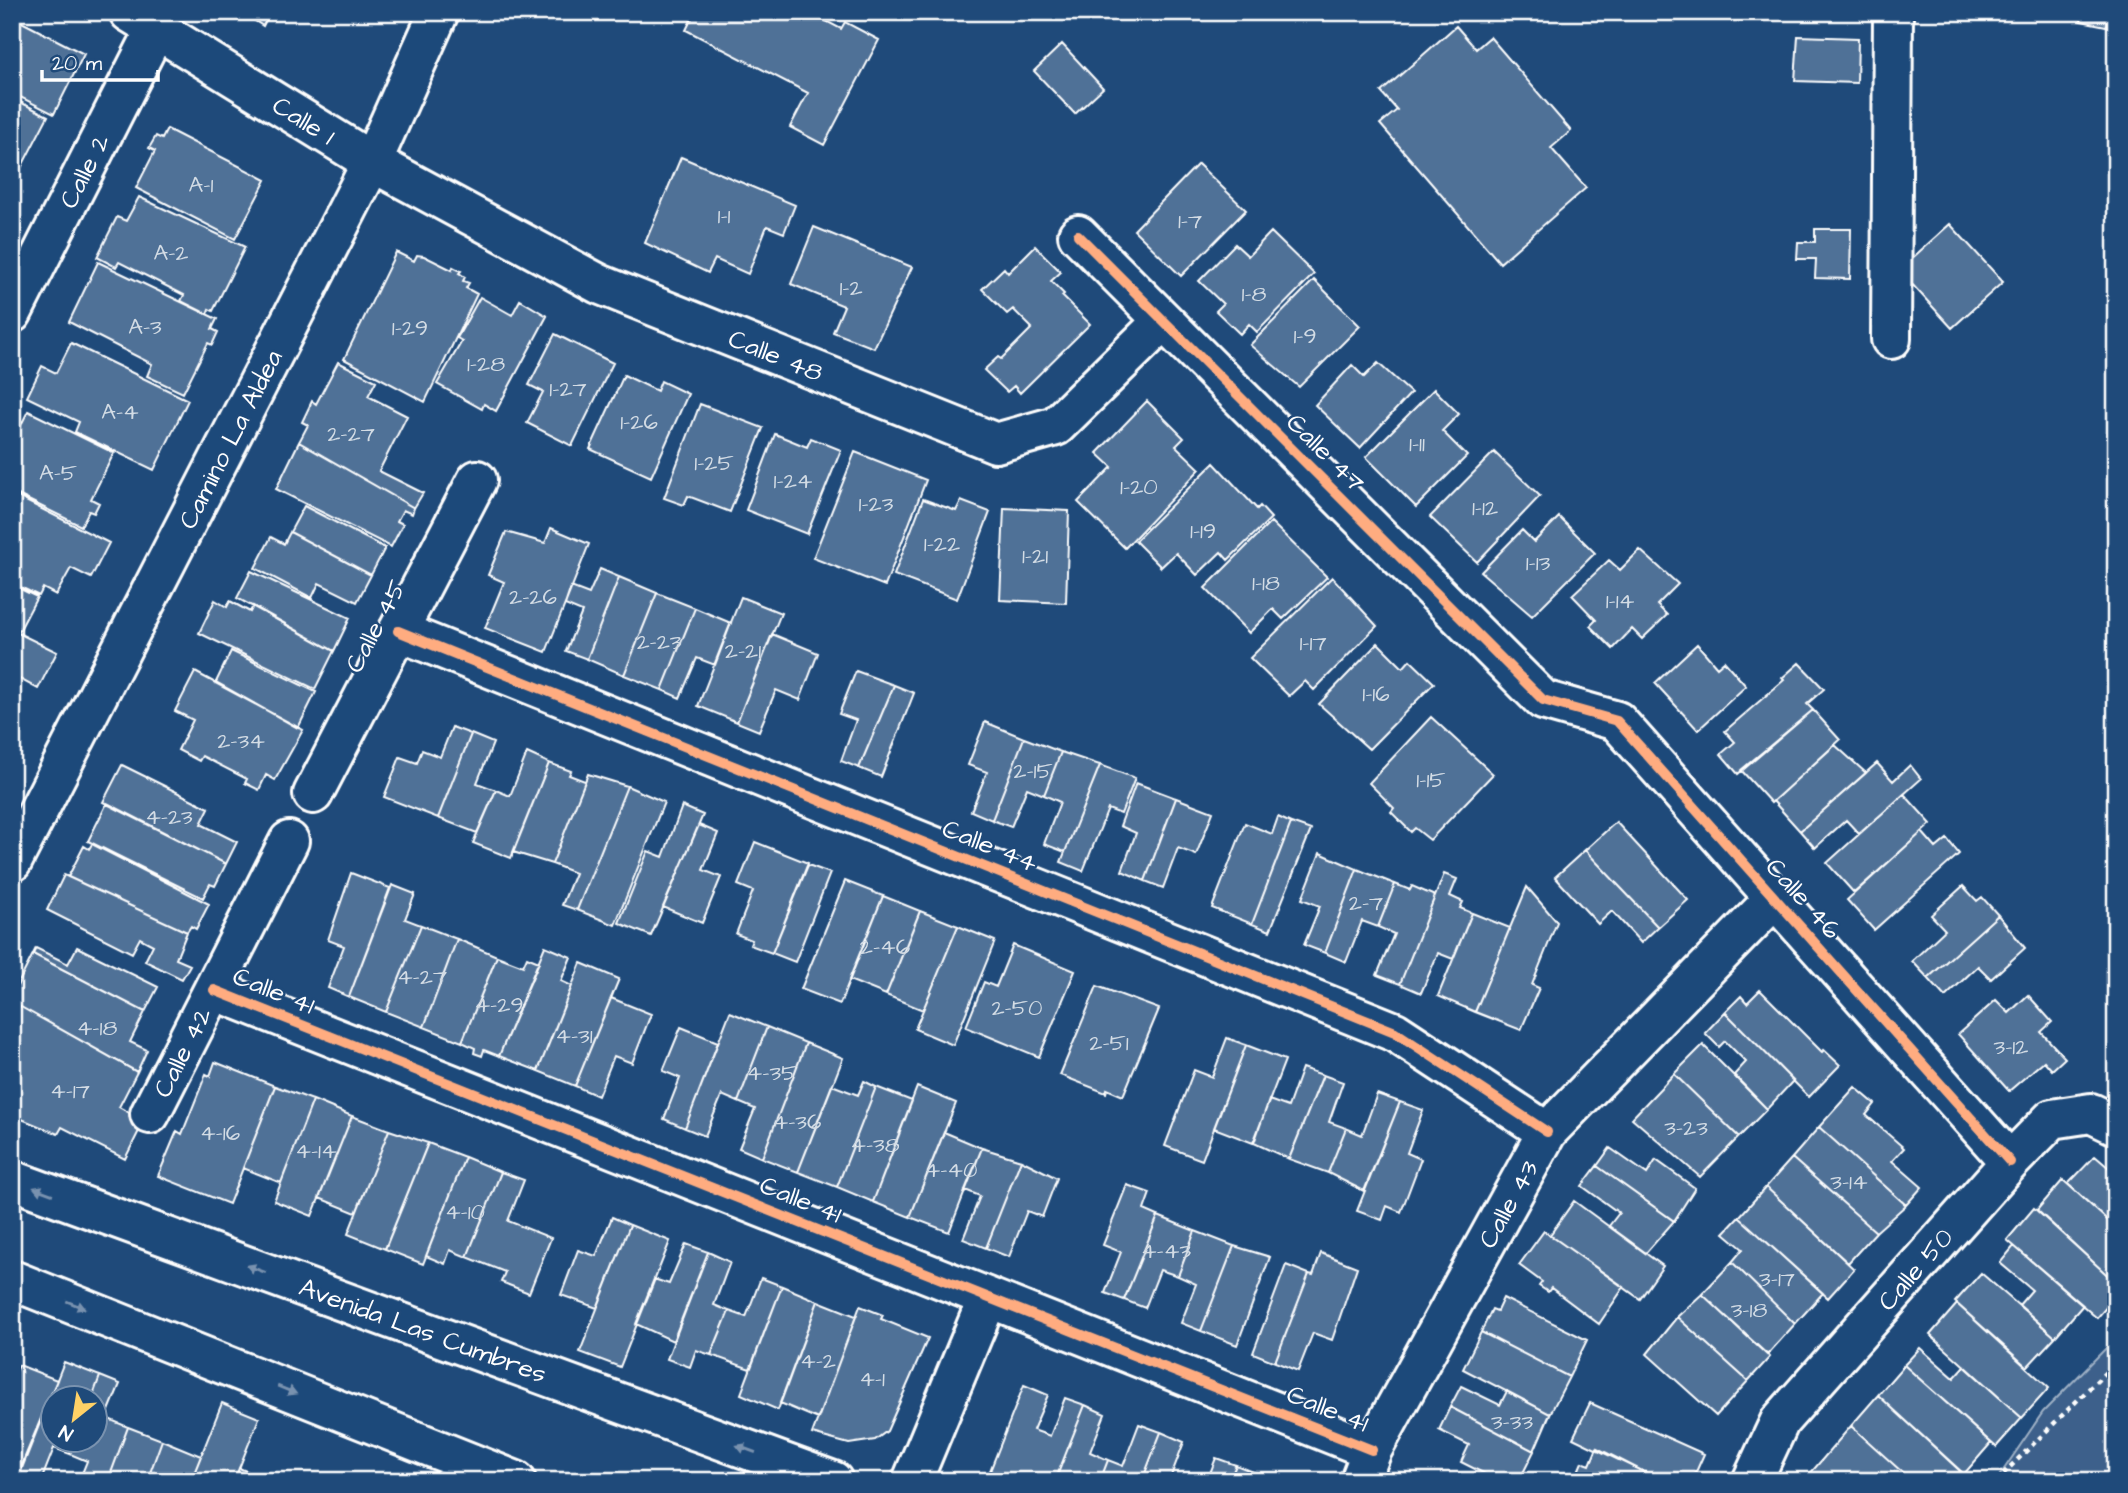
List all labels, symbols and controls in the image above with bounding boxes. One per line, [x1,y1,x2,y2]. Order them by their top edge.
scale bar [42,38,158,82]
text: 20 m [52,49,103,78]
street label: Calle 1 [265,88,342,154]
street label: Calle 2 [51,128,119,215]
house number: A-1 [189,169,213,201]
house number: 1-1 [717,200,731,232]
house number: 1-7 [1178,205,1202,237]
house number: A-2 [153,237,189,269]
house number: 1-2 [839,272,863,304]
house number: 1-8 [1242,278,1267,310]
house number: A-3 [128,311,162,343]
house number: 1-29 [392,312,428,344]
house number: 1-9 [1293,320,1317,352]
street label: Calle 48 [723,321,828,391]
street label: Camino La Aldea [170,344,292,535]
house number: 1-28 [467,348,505,380]
house number: 1-27 [549,373,587,405]
house number: A-4 [101,396,139,428]
street label: Calle 47 [1278,405,1373,500]
house number: 1-26 [620,406,658,438]
house number: 2-27 [327,418,375,450]
house number: 1-11 [1409,428,1425,460]
house number: 1-25 [694,447,734,479]
house number: A-5 [39,457,77,489]
house number: 1-24 [774,465,813,497]
house number: 1-20 [1120,471,1158,503]
house number: 1-23 [859,488,894,520]
house number: 1-12 [1472,492,1498,524]
house number: 1-19 [1190,515,1216,547]
house number: 1-22 [924,528,960,560]
house number: 1-21 [1022,540,1048,572]
house number: 1-13 [1526,547,1551,579]
house number: 1-18 [1252,567,1280,599]
street label: Calle 45 [336,574,415,679]
house number: 2-26 [509,581,557,613]
house number: 1-14 [1606,585,1635,617]
house number: 2-23 [636,626,682,658]
house number: 1-17 [1299,627,1327,659]
house number: 2-21 [725,635,761,667]
house number: 1-16 [1362,678,1390,710]
house number: 2-34 [217,725,265,757]
house number: 2-15 [1013,755,1053,787]
house number: 1-15 [1416,764,1446,796]
house number: 4-23 [145,801,193,833]
street label: Calle 44 [937,811,1043,881]
street label: Calle 46 [1757,850,1850,947]
house number: 2-7 [1349,887,1383,919]
house number: 2-46 [860,931,910,963]
street label: Calle 41 [227,958,320,1024]
house number: 4-27 [397,961,447,993]
house number: 4-29 [474,989,524,1021]
house number: 2-50 [991,992,1043,1024]
street label: Calle 42 [145,1001,221,1104]
house number: 4-18 [77,1012,117,1044]
house number: 4-31 [555,1020,593,1052]
house number: 2-51 [1089,1027,1129,1059]
house number: 3-12 [1994,1031,2028,1063]
house number: 4-35 [747,1057,797,1089]
house number: 4-17 [50,1075,90,1107]
house number: 4-36 [773,1106,821,1138]
house number: 3-23 [1664,1112,1708,1144]
house number: 4-16 [200,1117,240,1149]
house number: 4-38 [850,1129,900,1161]
house number: 4-14 [295,1135,337,1167]
house number: 4-40 [925,1154,977,1186]
street label: Calle 43 [1470,1154,1548,1255]
house number: 3-14 [1830,1166,1868,1198]
street label: Calle 41 [754,1167,847,1233]
one-way arrow [32,1185,53,1196]
house number: 4-10 [445,1196,485,1228]
street label: Calle 50 [1870,1220,1962,1319]
house number: 4-43 [1141,1235,1191,1267]
one-way arrow [246,1263,267,1274]
house number: 3-17 [1759,1263,1795,1295]
street label: Avenida Las Cumbres [294,1269,551,1392]
house number: 3-18 [1731,1294,1767,1326]
one-way arrow [65,1300,86,1311]
house number: 4-2 [800,1345,836,1377]
house number: 4-1 [859,1363,885,1395]
street label: Calle 41 [1281,1376,1374,1442]
north arrow [38,1384,108,1454]
one-way arrow [277,1384,298,1395]
house number: 3-33 [1491,1406,1533,1438]
text: N [54,1418,78,1447]
one-way arrow [735,1443,756,1454]

